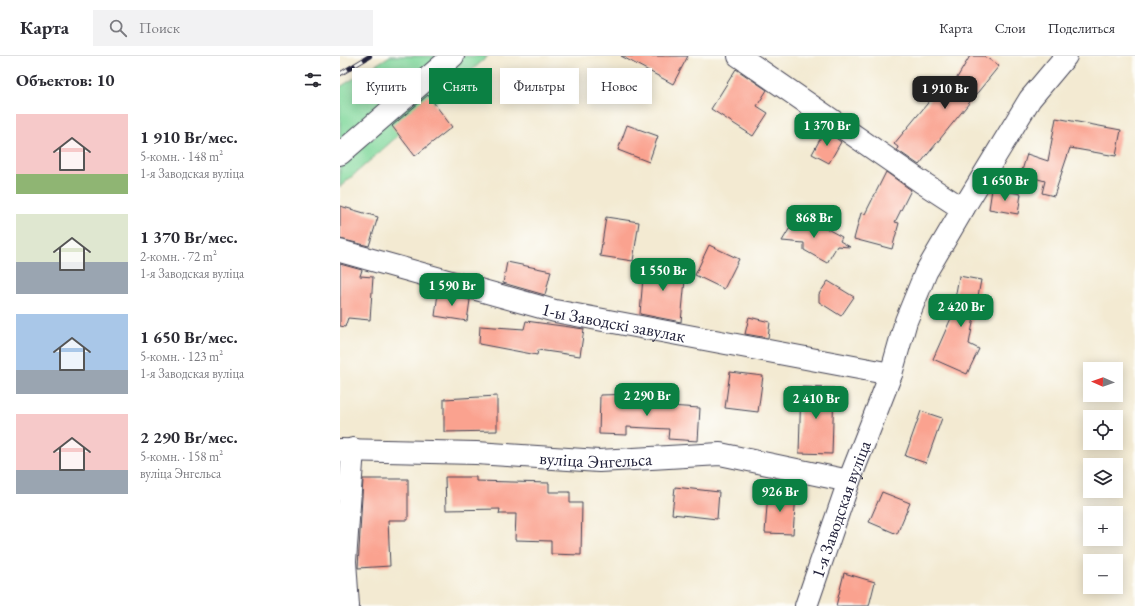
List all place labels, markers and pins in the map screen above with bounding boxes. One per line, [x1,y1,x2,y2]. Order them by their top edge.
pin: 1 910 Br [904,76,986,110]
pin: 1 370 Br [786,113,868,147]
pin: 1 650 Br [964,168,1046,202]
pin: 868 Br [781,205,847,239]
pin: 1 550 Br [622,258,704,292]
pin: 1 590 Br [411,273,493,307]
pin: 2 420 Br [920,294,1002,328]
pin: 2 290 Br [606,383,688,417]
pin: 2 410 Br [775,386,857,420]
pin: 926 Br [747,479,813,513]

